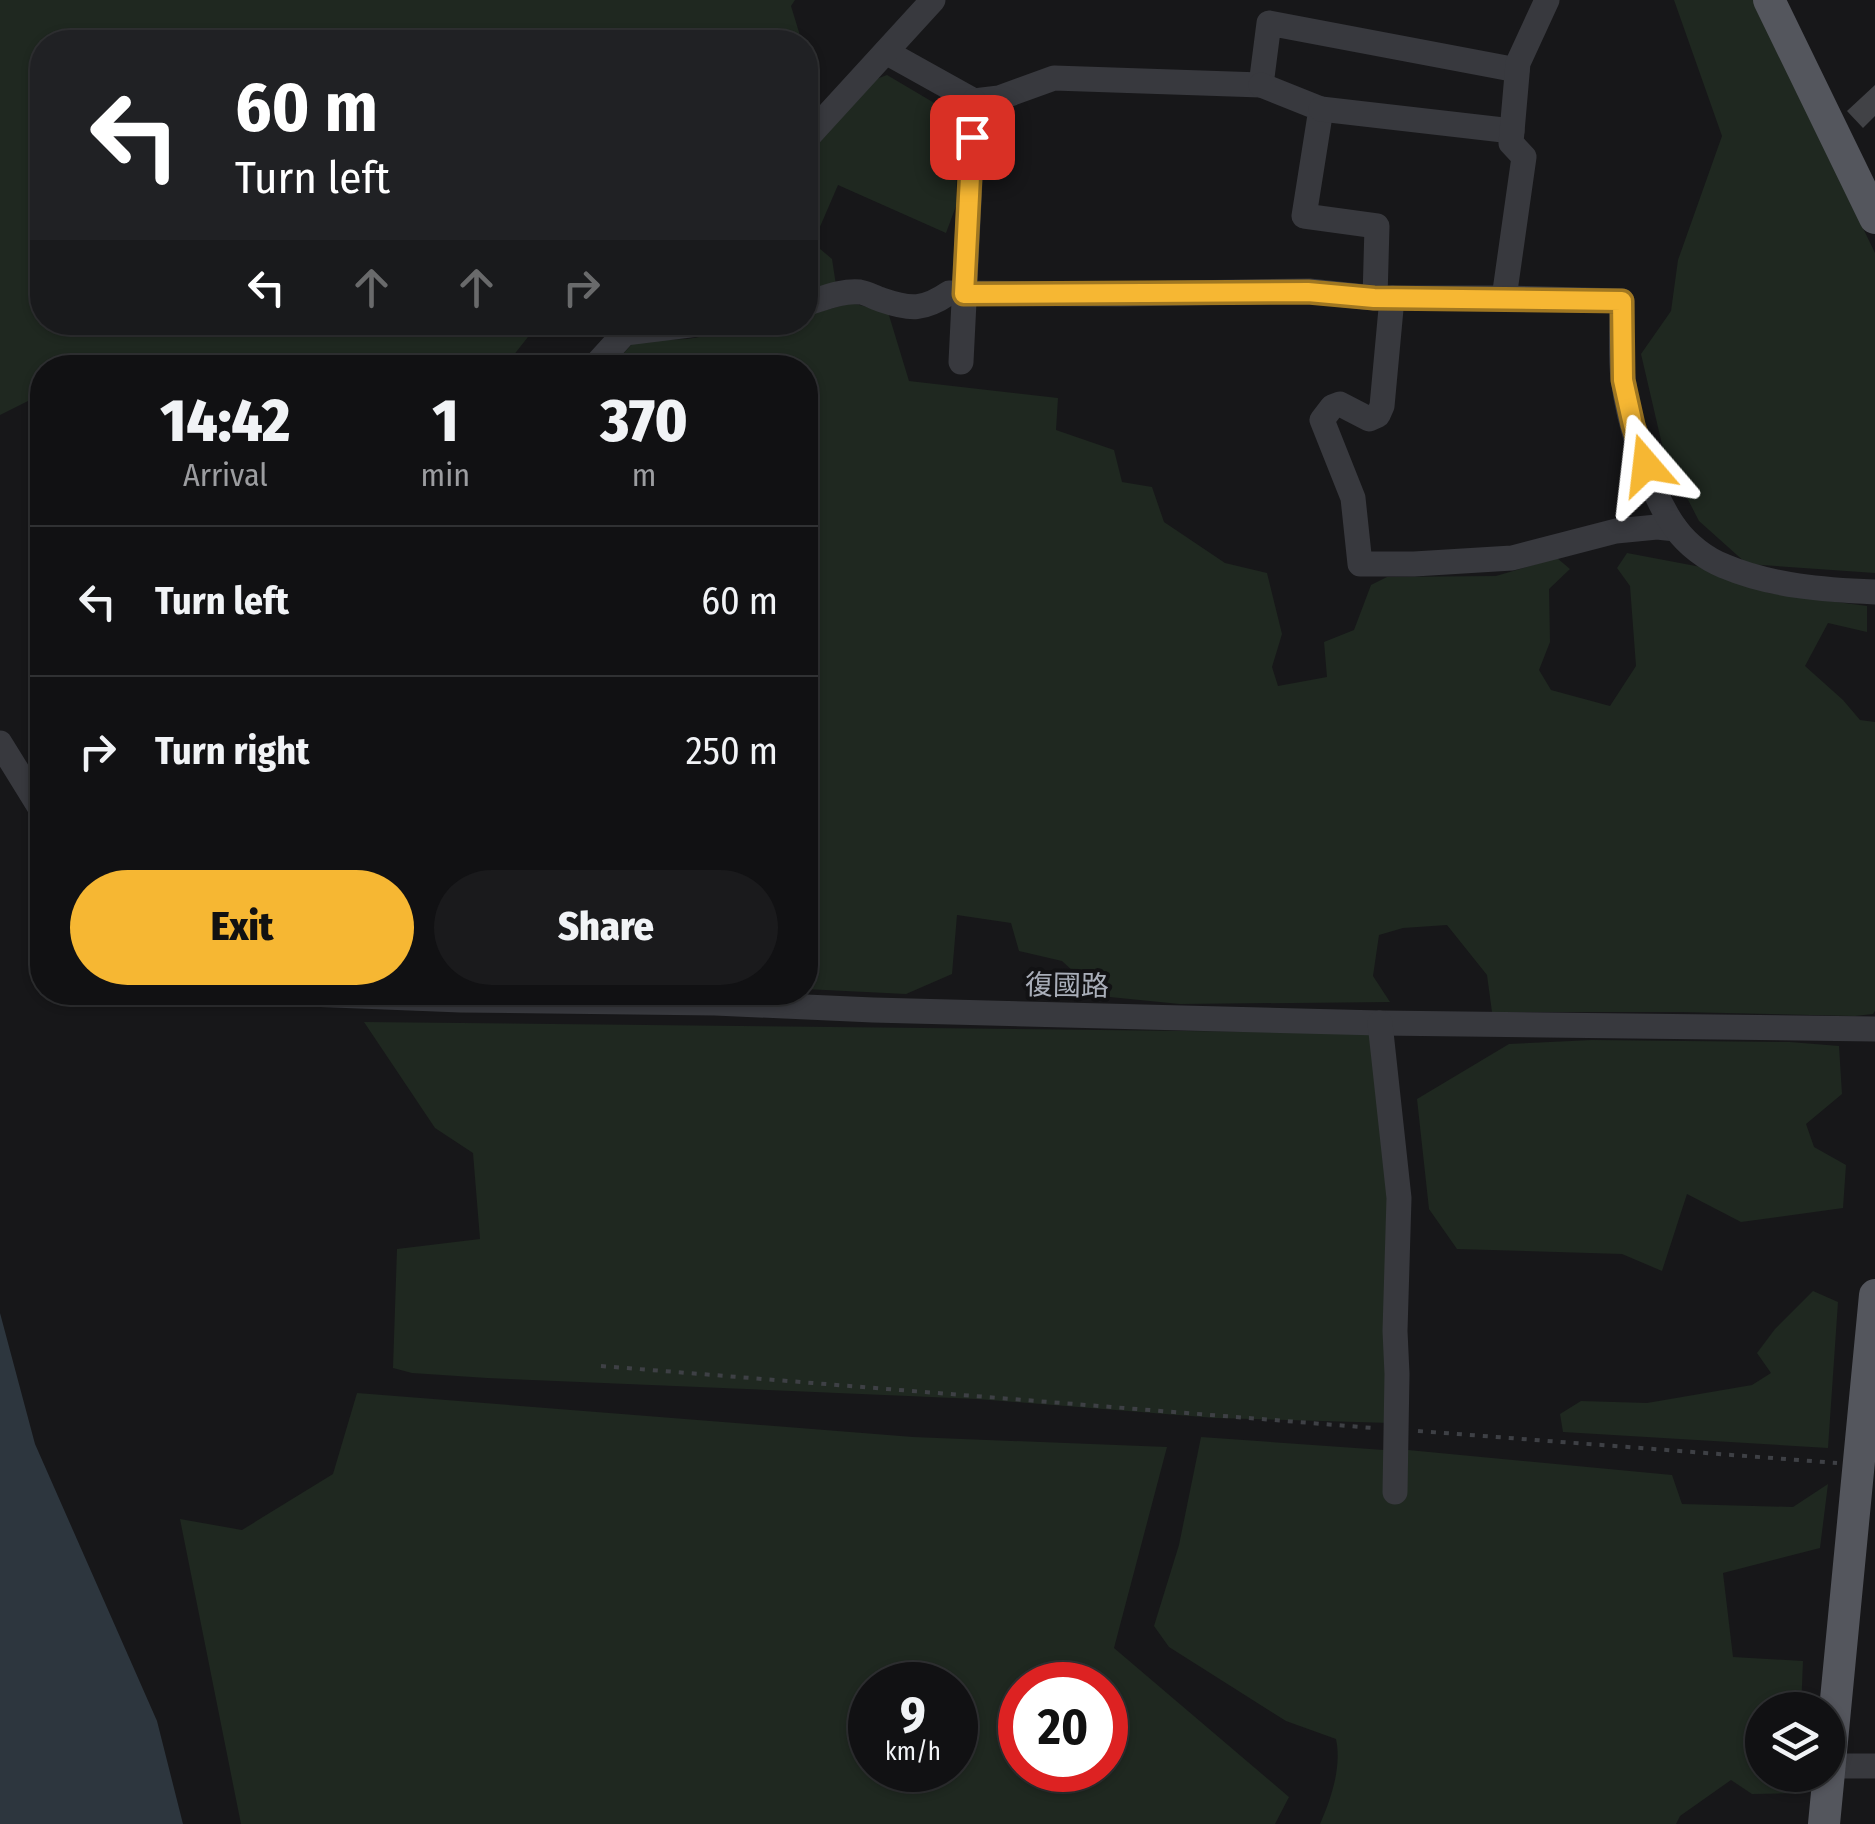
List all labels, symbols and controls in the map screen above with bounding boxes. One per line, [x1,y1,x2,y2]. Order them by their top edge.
text: 60 m [235,66,378,150]
icon: left [70,70,200,200]
pin [930,95,1015,180]
icon: arrive [945,110,1000,165]
text: Turn left [235,151,390,205]
icon: left [239,260,294,315]
icon: ahead [344,260,399,315]
icon: ahead [449,260,504,315]
icon: right [554,260,609,315]
text: 14:42 [160,385,290,457]
text: 1 [432,385,458,457]
text: 370 [600,385,688,457]
position arrow [1594,413,1698,517]
text: Arrival [183,456,268,494]
text: min [421,456,470,494]
text: m [632,456,656,494]
icon: left [70,574,125,629]
text: Turn left [155,578,289,624]
text: 60 m [701,578,778,624]
icon: right [70,724,125,779]
text: Turn right [155,728,309,774]
text: 250 m [686,728,778,774]
button: Exit [70,870,414,985]
button: Share [434,870,778,985]
street label: 復國路 [1025,968,1109,1003]
speed limit sign: 20 [998,1662,1128,1792]
text: 9 [900,1685,926,1745]
map controls [1745,1692,1845,1792]
button: layers [1745,1692,1845,1792]
text: km/h [885,1737,941,1767]

